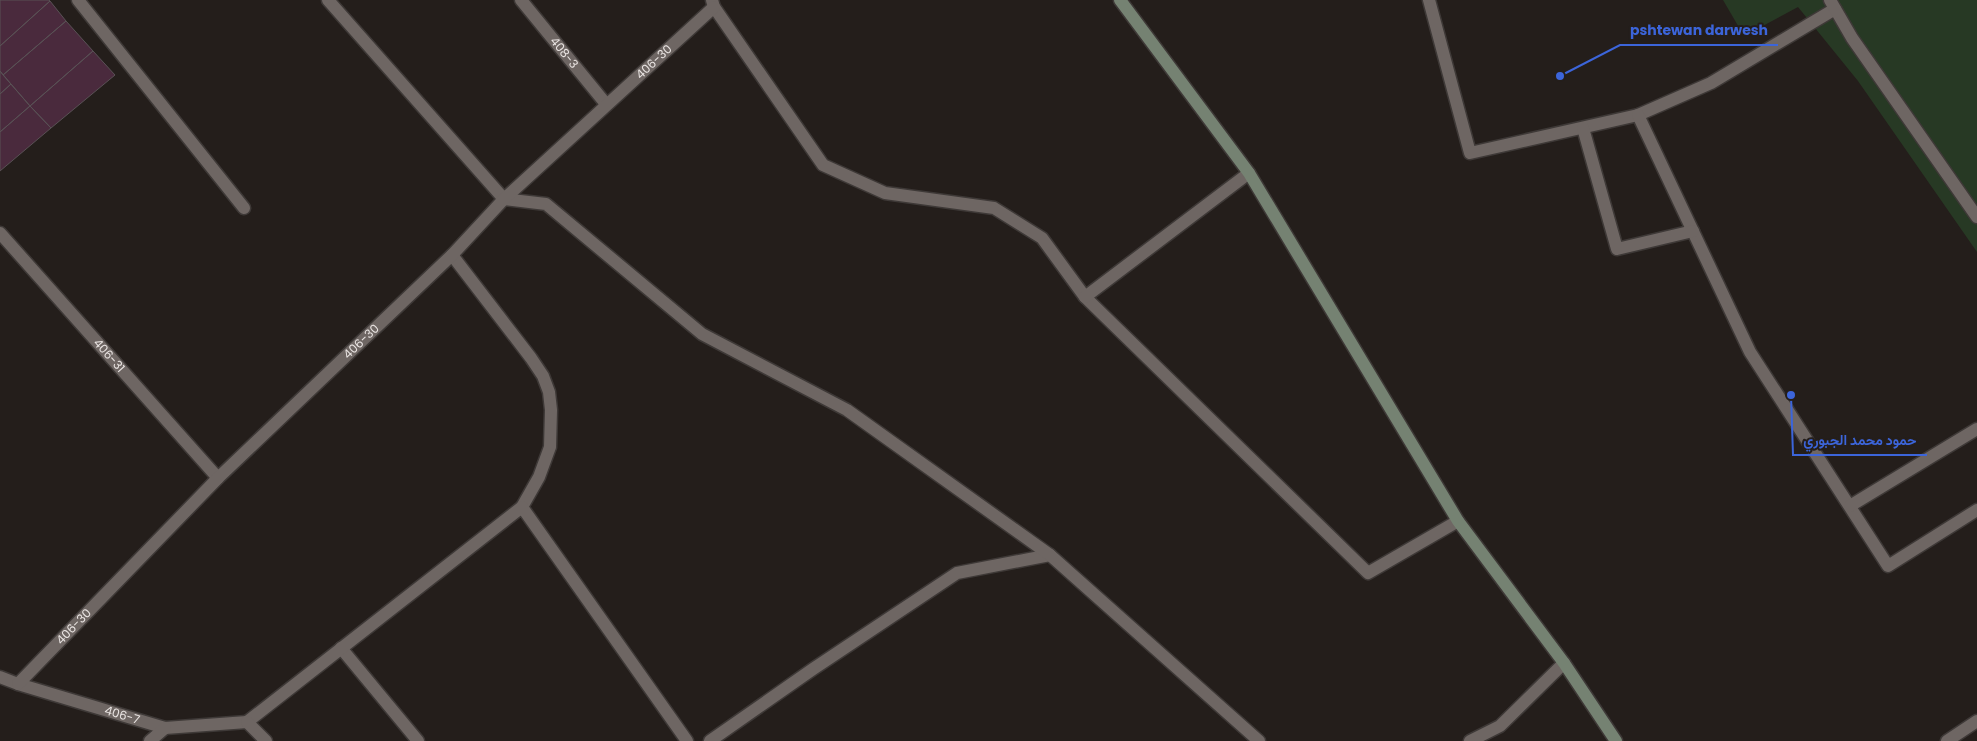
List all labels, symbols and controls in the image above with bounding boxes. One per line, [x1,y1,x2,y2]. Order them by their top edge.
callout: pshtewan darwesh [1620,16,1778,45]
text: pshtewan darwesh [1630,20,1768,40]
street label: 408-3 [546,33,583,72]
street label: 406-30 [632,40,676,83]
street label: 406-30 [339,320,383,362]
street label: 406-31 [90,334,129,376]
callout: حمود محمد الجبوري [1793,426,1927,455]
text: حمود محمد الجبوري [1803,430,1917,452]
street label: 406-30 [52,605,95,648]
street label: 406-7 [103,701,142,728]

